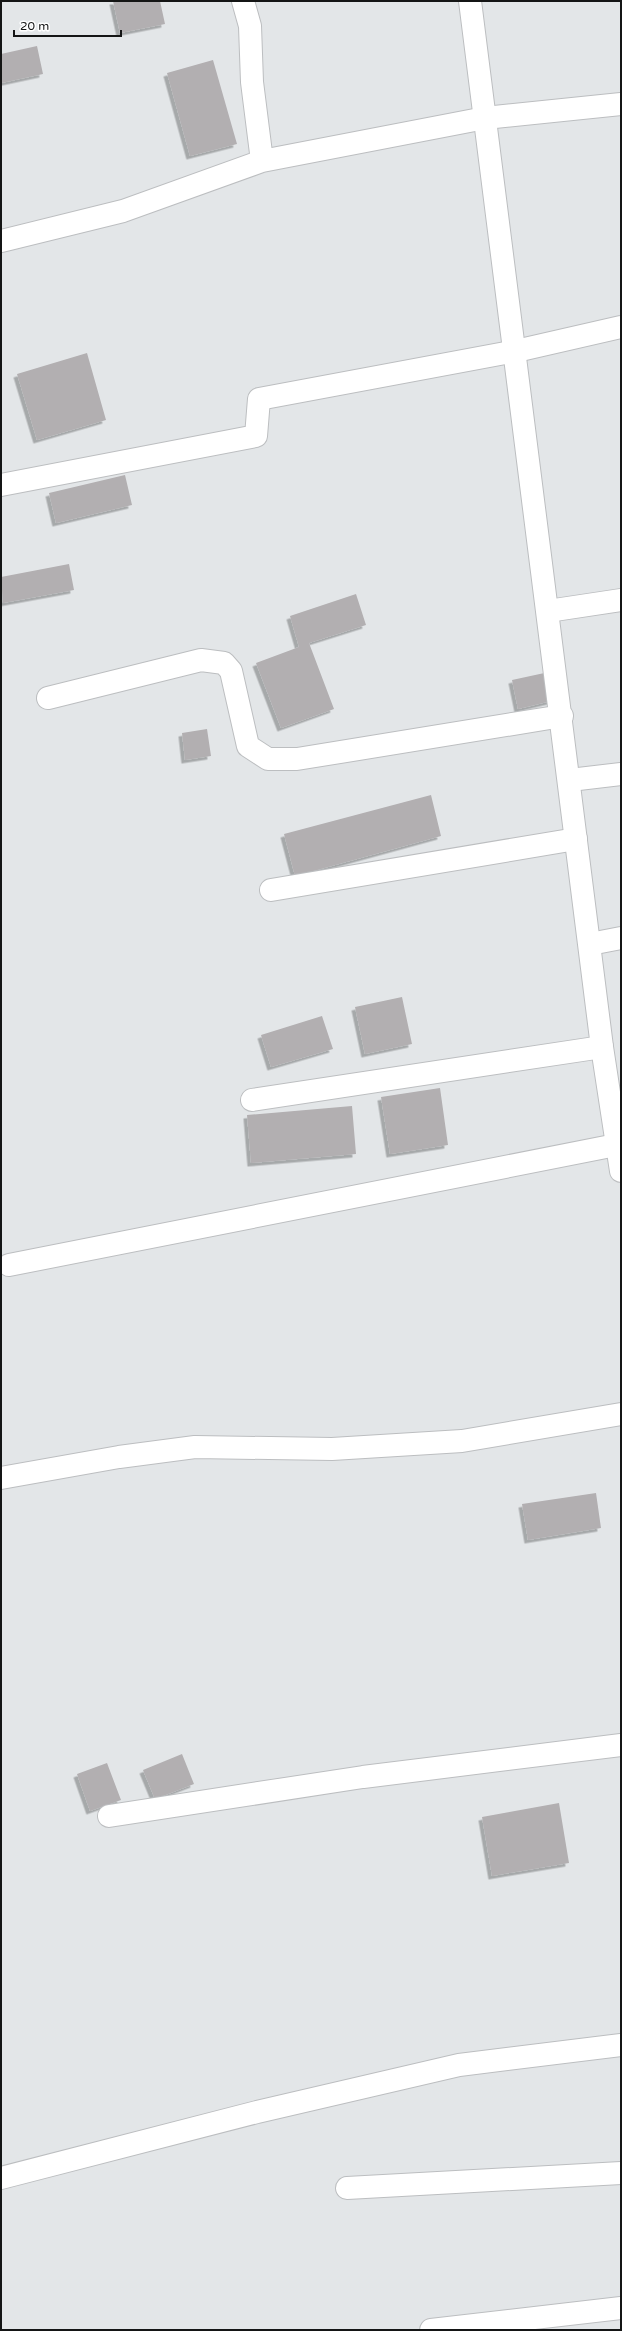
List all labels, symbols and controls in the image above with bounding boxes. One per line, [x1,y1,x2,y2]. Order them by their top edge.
scale bar [14,12,121,38]
text: 20 m [20,19,49,33]

